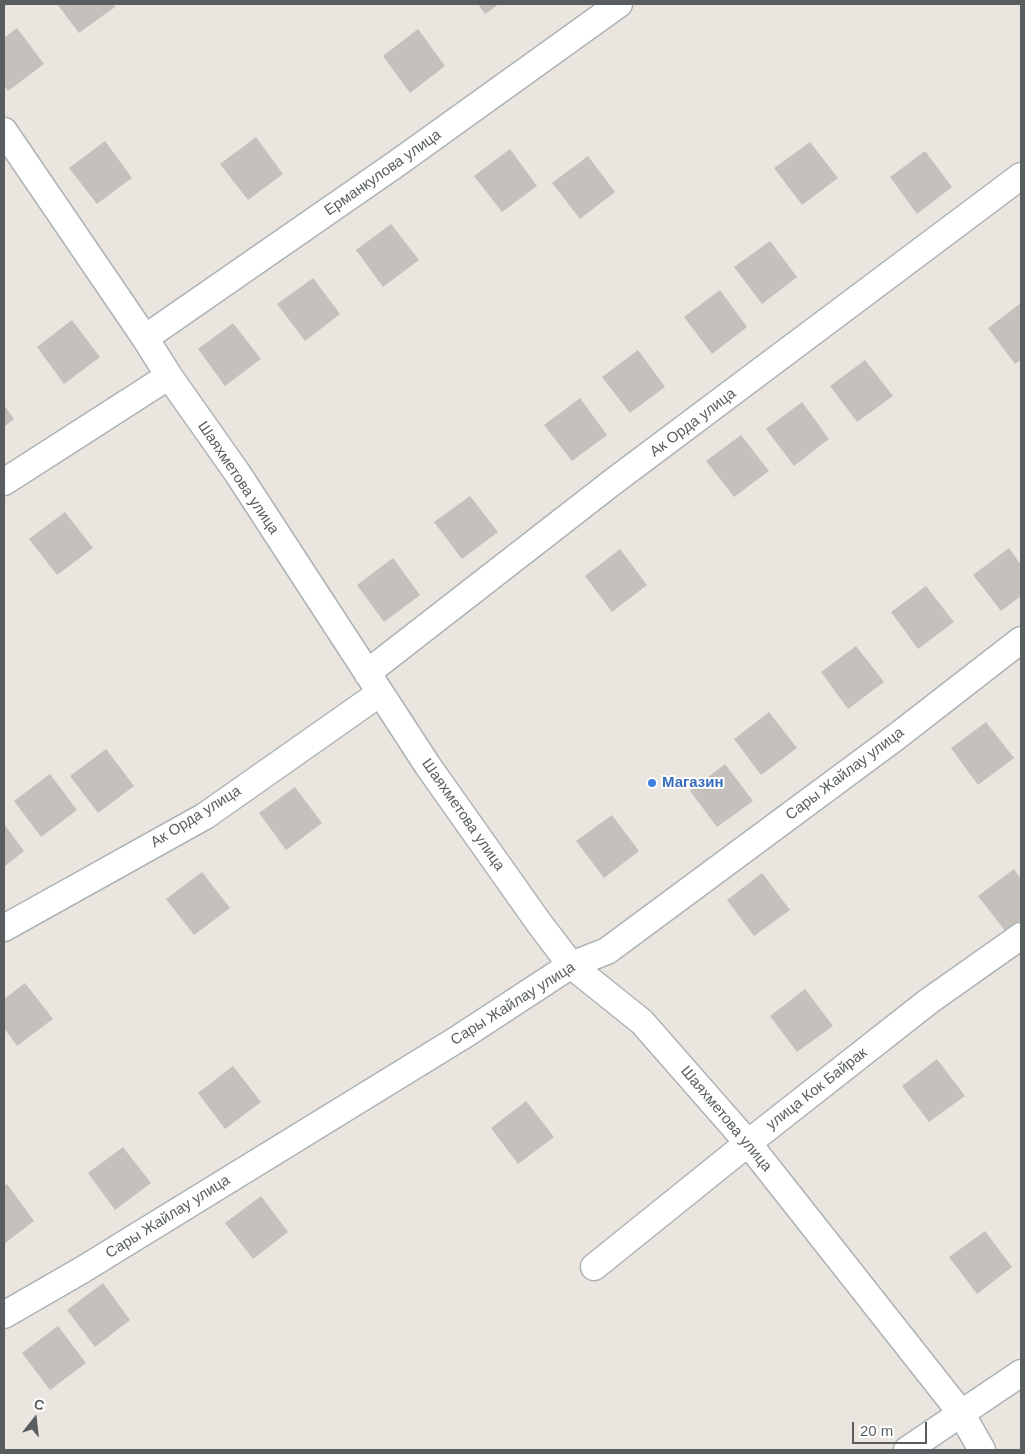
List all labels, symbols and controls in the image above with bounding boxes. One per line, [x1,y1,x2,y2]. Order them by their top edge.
street label: Ерманкулова улица [321,126,445,220]
street label: Ак Орда улица [646,385,740,461]
street label: Шаяхметова улица [194,418,282,538]
street label: Сары Жайлау улица [782,724,908,824]
street label: Шаяхметова улица [418,756,508,874]
place label: Магазин [662,774,724,792]
marker: Магазин [646,777,658,789]
street label: Ак Орда улица [148,782,244,852]
street label: Сары Жайлау улица [448,958,578,1050]
street label: улица Кок Байрак [763,1044,871,1134]
street label: Шаяхметова улица [677,1062,775,1176]
street label: Сары Жайлау улица [103,1171,233,1263]
north arrow [10,1394,60,1444]
text: С [32,1395,46,1414]
scale bar [855,1412,930,1444]
text: 20 m [860,1422,893,1439]

